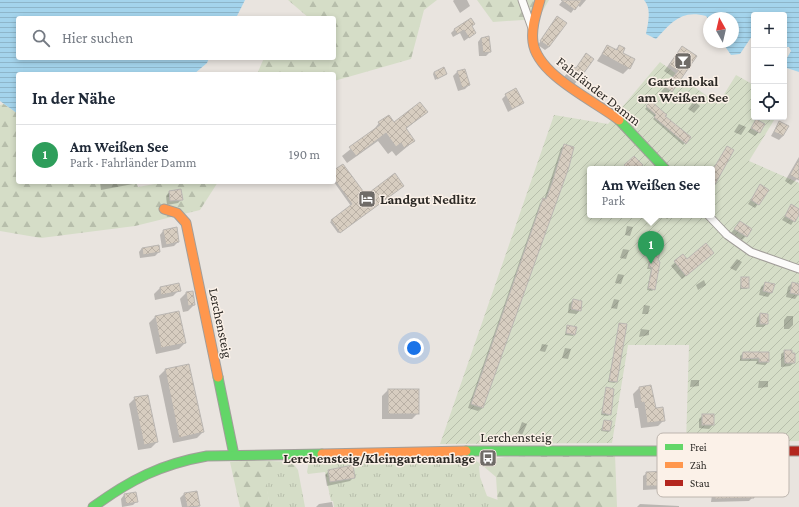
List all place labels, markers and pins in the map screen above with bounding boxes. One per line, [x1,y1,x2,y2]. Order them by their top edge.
bar icon: Gartenlokal am Weißen See [673,51,693,71]
place label: Gartenlokal am Weißen See [638,73,729,105]
hotel icon: Landgut Nedlitz [357,189,377,209]
place label: Landgut Nedlitz [380,191,476,207]
pin: 1 [638,231,664,264]
bus stop icon: Lerchensteig/Kleingartenanlage [478,448,498,468]
place label: Lerchensteig/Kleingartenanlage [283,450,475,466]

